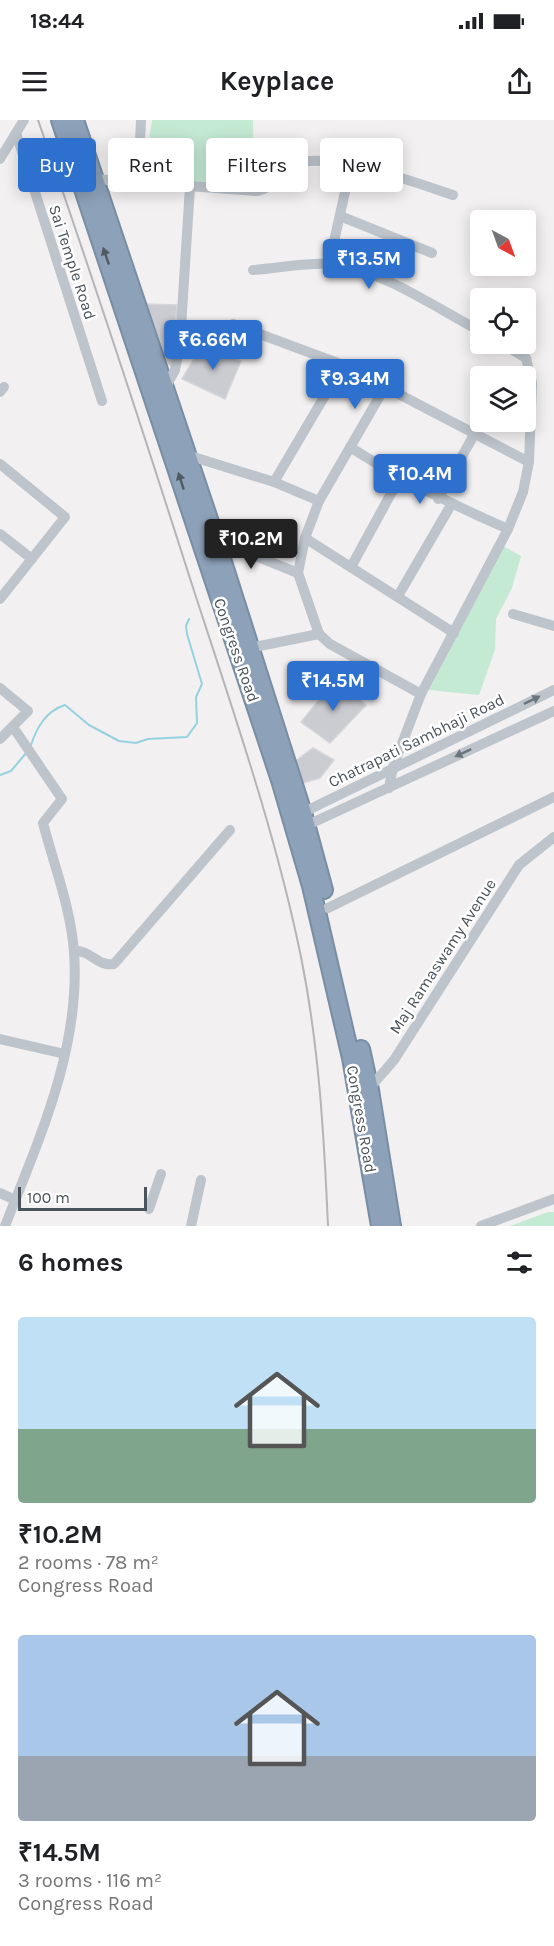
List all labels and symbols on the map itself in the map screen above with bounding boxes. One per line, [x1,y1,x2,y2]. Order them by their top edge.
street label: Sai Temple Road [45,202,100,322]
north arrow [470,210,536,276]
pin: ₹13.5M [320,239,418,290]
one-way arrow [101,247,110,265]
pin: ₹6.66M [164,320,262,371]
pin: ₹9.34M [306,359,404,410]
pin: ₹10.4M [371,454,469,505]
one-way arrow [176,472,185,490]
pin: ₹10.2M [202,519,300,570]
street label: Congress Road [210,596,263,705]
pin: ₹14.5M [284,661,382,712]
street label: Chatrapati Sambhaji Road [325,690,507,791]
one-way arrow [524,696,541,705]
one-way arrow [454,749,471,758]
street label: Maj Ramaswamy Avenue [385,875,500,1037]
street label: Congress Road [343,1064,380,1174]
scale bar [18,1184,147,1212]

